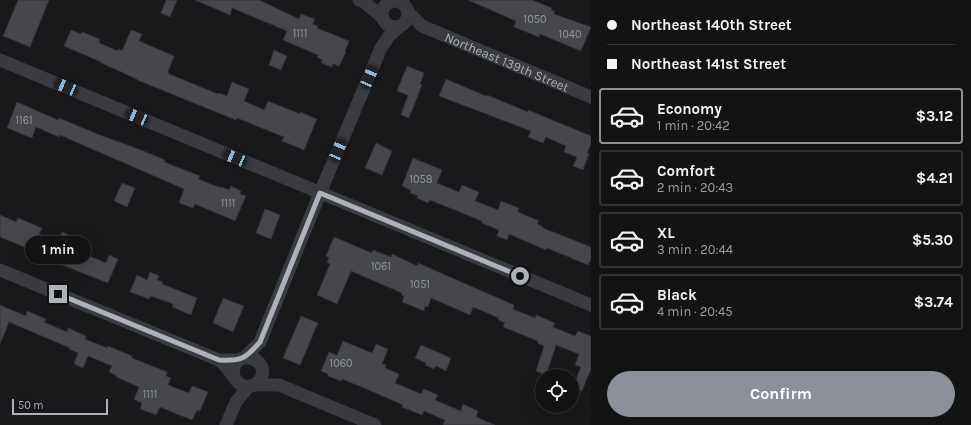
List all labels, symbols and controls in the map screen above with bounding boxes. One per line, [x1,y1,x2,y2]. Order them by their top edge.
house number: 1050 [524,13,546,26]
text: Northeast 140th Street [631,16,792,34]
house number: 1111 [293,27,307,40]
house number: 1040 [559,28,581,41]
street label: Northeast 139th Street [442,29,571,95]
text: Northeast 141st Street [631,55,786,73]
car [359,64,379,90]
car [53,77,79,97]
icon: car [609,98,645,134]
text: Economy [657,100,722,118]
car [124,107,150,127]
text: $3.12 [916,107,953,125]
house number: 1161 [15,114,33,127]
text: 1 min · 20:42 [657,118,730,133]
car [328,137,348,163]
car [222,148,248,168]
icon: car [609,160,645,196]
text: Comfort [657,162,715,180]
text: $4.21 [916,169,953,187]
house number: 1058 [409,173,433,186]
text: 2 min · 20:43 [657,180,733,195]
house number: 1111 [221,197,235,210]
icon: car [609,222,645,258]
text: XL [657,224,675,242]
text: $5.30 [912,231,953,249]
callout: 1 min [25,236,91,264]
text: 1 min [42,242,74,257]
text: 3 min · 20:44 [657,242,733,257]
house number: 1061 [371,260,391,273]
route start [511,267,529,285]
house number: 1051 [410,278,430,291]
icon: car [609,284,645,320]
route end [49,285,67,303]
text: Black [657,286,697,304]
text: $3.74 [914,293,953,311]
text: 4 min · 20:45 [657,304,733,319]
house number: 1060 [330,357,353,370]
map controls [535,369,579,413]
button: locate [535,369,579,413]
button: Confirm [607,371,955,417]
house number: 1111 [143,388,157,401]
scale bar [12,397,108,416]
text: 50 m [18,399,44,412]

